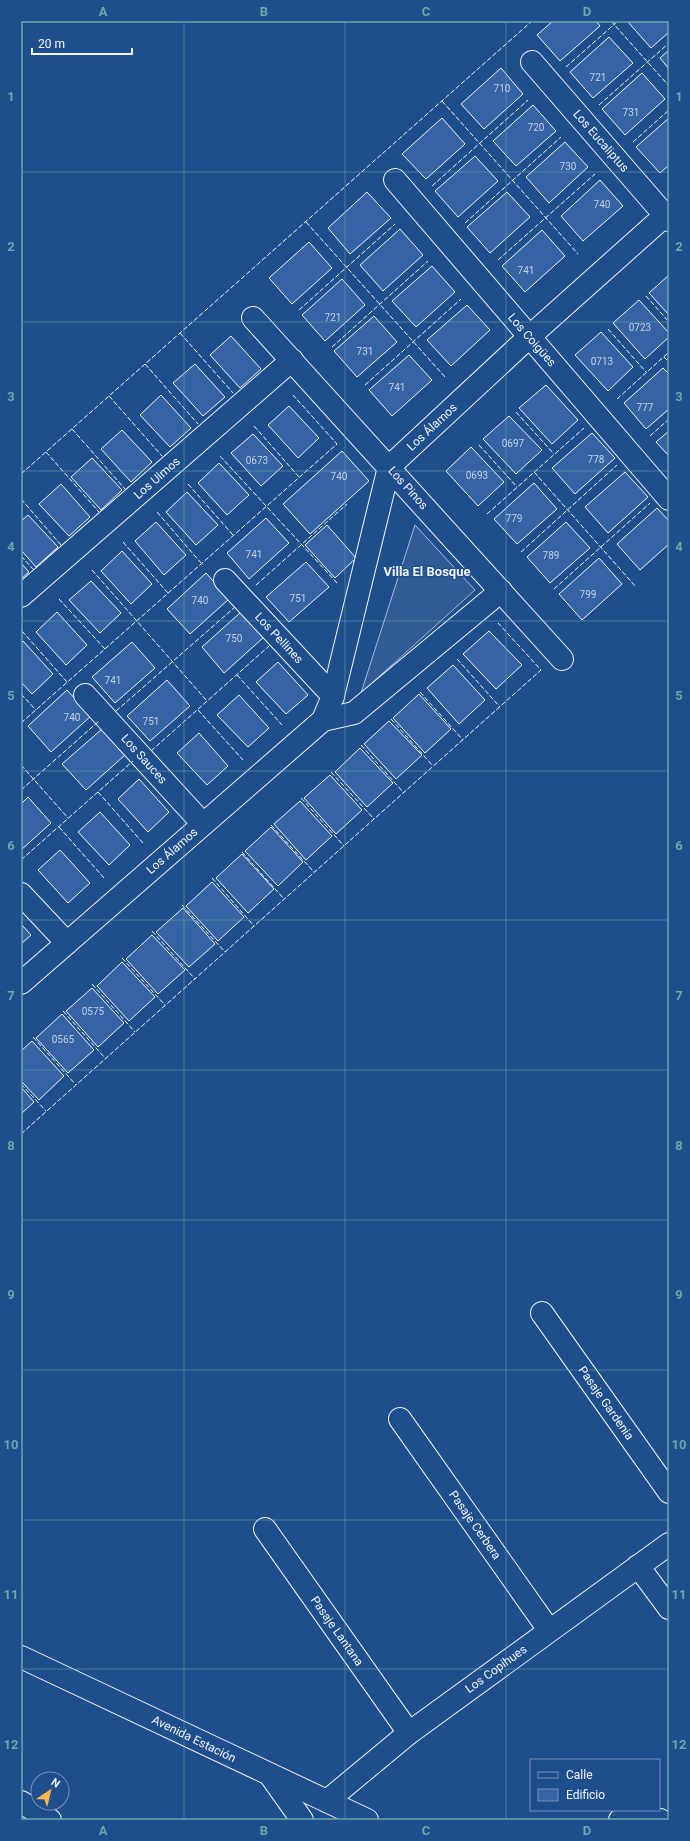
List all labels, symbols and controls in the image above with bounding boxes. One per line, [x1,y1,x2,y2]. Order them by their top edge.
text: A [99,4,108,19]
text: B [260,4,268,19]
text: C [422,4,431,19]
text: D [583,4,591,19]
scale bar [32,30,132,56]
text: 20 m [38,37,65,51]
house number: 721 [590,72,606,83]
house number: 710 [494,83,511,94]
text: 1 [7,89,15,104]
text: 1 [675,89,683,104]
street label: Los Eucaliptus [570,107,632,175]
house number: 731 [623,107,639,118]
house number: 720 [528,122,545,133]
house number: 730 [560,161,577,172]
house number: 740 [594,199,611,210]
text: 2 [7,239,15,254]
text: 2 [675,239,683,254]
house number: 741 [518,265,534,276]
street label: Los Coigües [505,311,559,369]
house number: 721 [325,312,341,323]
house number: 0723 [629,322,651,333]
house number: 731 [357,346,373,357]
house number: 0713 [591,356,613,367]
house number: 741 [389,382,405,393]
text: 3 [7,389,15,404]
text: 3 [675,389,683,404]
street label: Los Álamos [403,400,460,454]
house number: 777 [637,402,654,413]
house number: 0697 [502,438,525,449]
street label: Los Ulmos [131,454,183,502]
house number: 778 [588,454,605,465]
house number: 0673 [246,455,268,466]
street label: Los Pinos [385,464,431,512]
house number: 0693 [466,470,488,481]
house number: 740 [331,471,348,482]
house number: 779 [506,513,522,524]
text: 4 [7,539,15,554]
text: 4 [675,539,683,554]
house number: 741 [246,549,262,560]
house number: 789 [543,550,559,561]
district label: Villa El Bosque [384,564,470,579]
house number: 799 [580,589,596,600]
house number: 751 [290,593,306,604]
house number: 740 [192,595,209,606]
street label: Los Pellines [252,610,306,666]
house number: 750 [226,633,243,644]
house number: 741 [105,675,121,686]
text: 5 [7,688,15,703]
text: 5 [675,688,683,703]
house number: 740 [64,712,81,723]
house number: 751 [143,716,159,727]
street label: Los Sauces [118,731,170,787]
street label: Los Álamos [143,824,200,877]
text: 6 [7,838,15,853]
text: 6 [675,838,683,853]
text: 7 [7,988,15,1003]
text: 7 [675,988,683,1003]
house number: 0575 [82,1006,105,1017]
house number: 0565 [52,1034,75,1045]
text: 8 [7,1138,15,1153]
text: 8 [675,1138,683,1153]
text: 9 [7,1287,15,1302]
text: 9 [675,1287,683,1302]
street label: Pasaje Gardenia [575,1363,637,1443]
text: 10 [4,1437,18,1452]
text: 10 [672,1437,686,1452]
street label: Pasaje Cerbera [446,1488,504,1562]
text: 11 [4,1587,18,1602]
text: 11 [672,1587,686,1602]
street label: Pasaje Lantana [308,1593,366,1669]
street label: Los Copihues [463,1642,529,1696]
street label: Avenida Estación [150,1713,238,1765]
text: 12 [4,1737,18,1752]
text: 12 [672,1737,686,1752]
legend [530,1759,660,1811]
text: Calle [566,1768,593,1782]
north arrow [30,1771,70,1811]
text: N [49,1776,63,1791]
text: Edificio [566,1788,605,1802]
text: A [99,1823,108,1838]
text: B [260,1823,268,1838]
text: C [422,1823,431,1838]
text: D [583,1823,591,1838]

